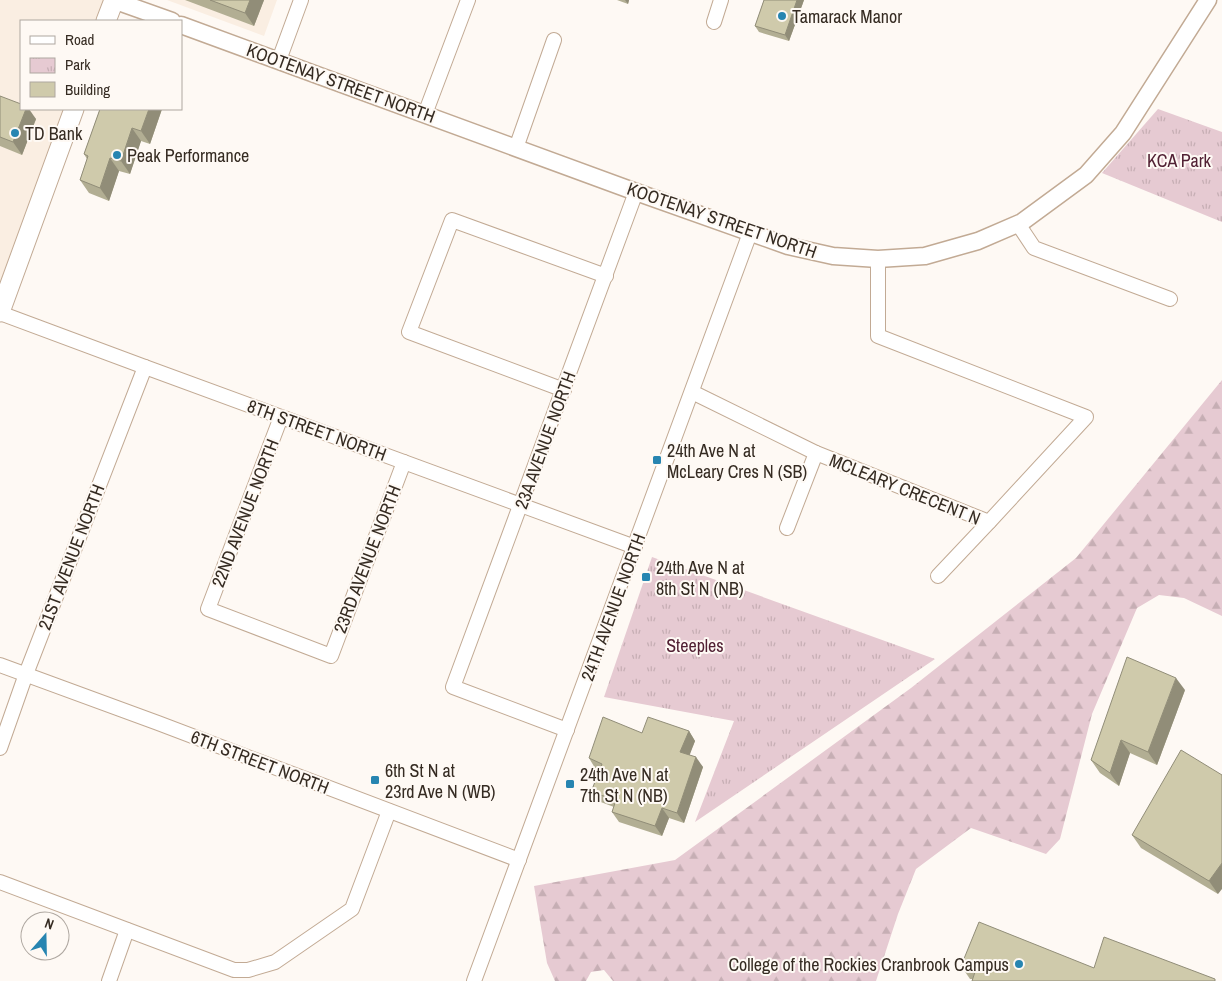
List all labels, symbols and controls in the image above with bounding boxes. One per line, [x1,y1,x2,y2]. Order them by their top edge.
place label: Tamarack Manor [792,4,902,29]
marker: Tamarack Manor [776,10,788,22]
legend [20,20,182,110]
text: Road [65,29,94,50]
street label: KOOTENAY STREET NORTH [243,37,439,129]
text: Park [65,54,91,75]
text: Building [65,79,110,100]
place label: TD Bank [25,121,83,146]
marker: TD Bank [9,127,21,139]
place label: Peak Performance [127,143,249,168]
park label: KCA Park [1147,148,1212,173]
marker: Peak Performance [111,149,123,161]
street label: KOOTENAY STREET NORTH [624,176,820,264]
street label: 23A AVENUE NORTH [509,368,581,512]
street label: 8TH STREET NORTH [244,393,390,467]
street label: 22ND AVENUE NORTH [205,435,285,591]
place label: 24th Ave N at McLeary Cres N (SB) [667,438,807,484]
street label: MCLEARY CRECENT N [826,447,984,531]
marker: 24th Ave N at McLeary Cres N (SB) [651,454,663,466]
street label: 21ST AVENUE NORTH [32,481,110,633]
street label: 23RD AVENUE NORTH [327,481,407,637]
street label: 24TH AVENUE NORTH [575,530,651,684]
place label: 24th Ave N at 8th St N (NB) [656,555,744,601]
marker: 24th Ave N at 8th St N (NB) [640,571,652,583]
park label: Steeples [666,633,724,658]
street label: 6TH STREET NORTH [187,724,333,800]
place label: 6th St N at 23rd Ave N (WB) [385,758,496,804]
place label: 24th Ave N at 7th St N (NB) [580,762,668,808]
marker: 6th St N at 23rd Ave N (WB) [369,774,381,786]
marker: 24th Ave N at 7th St N (NB) [564,778,576,790]
north arrow [20,911,70,961]
text: N [42,914,56,934]
place label: College of the Rockies Cranbrook Campus [728,952,1009,977]
marker: College of the Rockies Cranbrook Campus [1013,958,1025,970]

